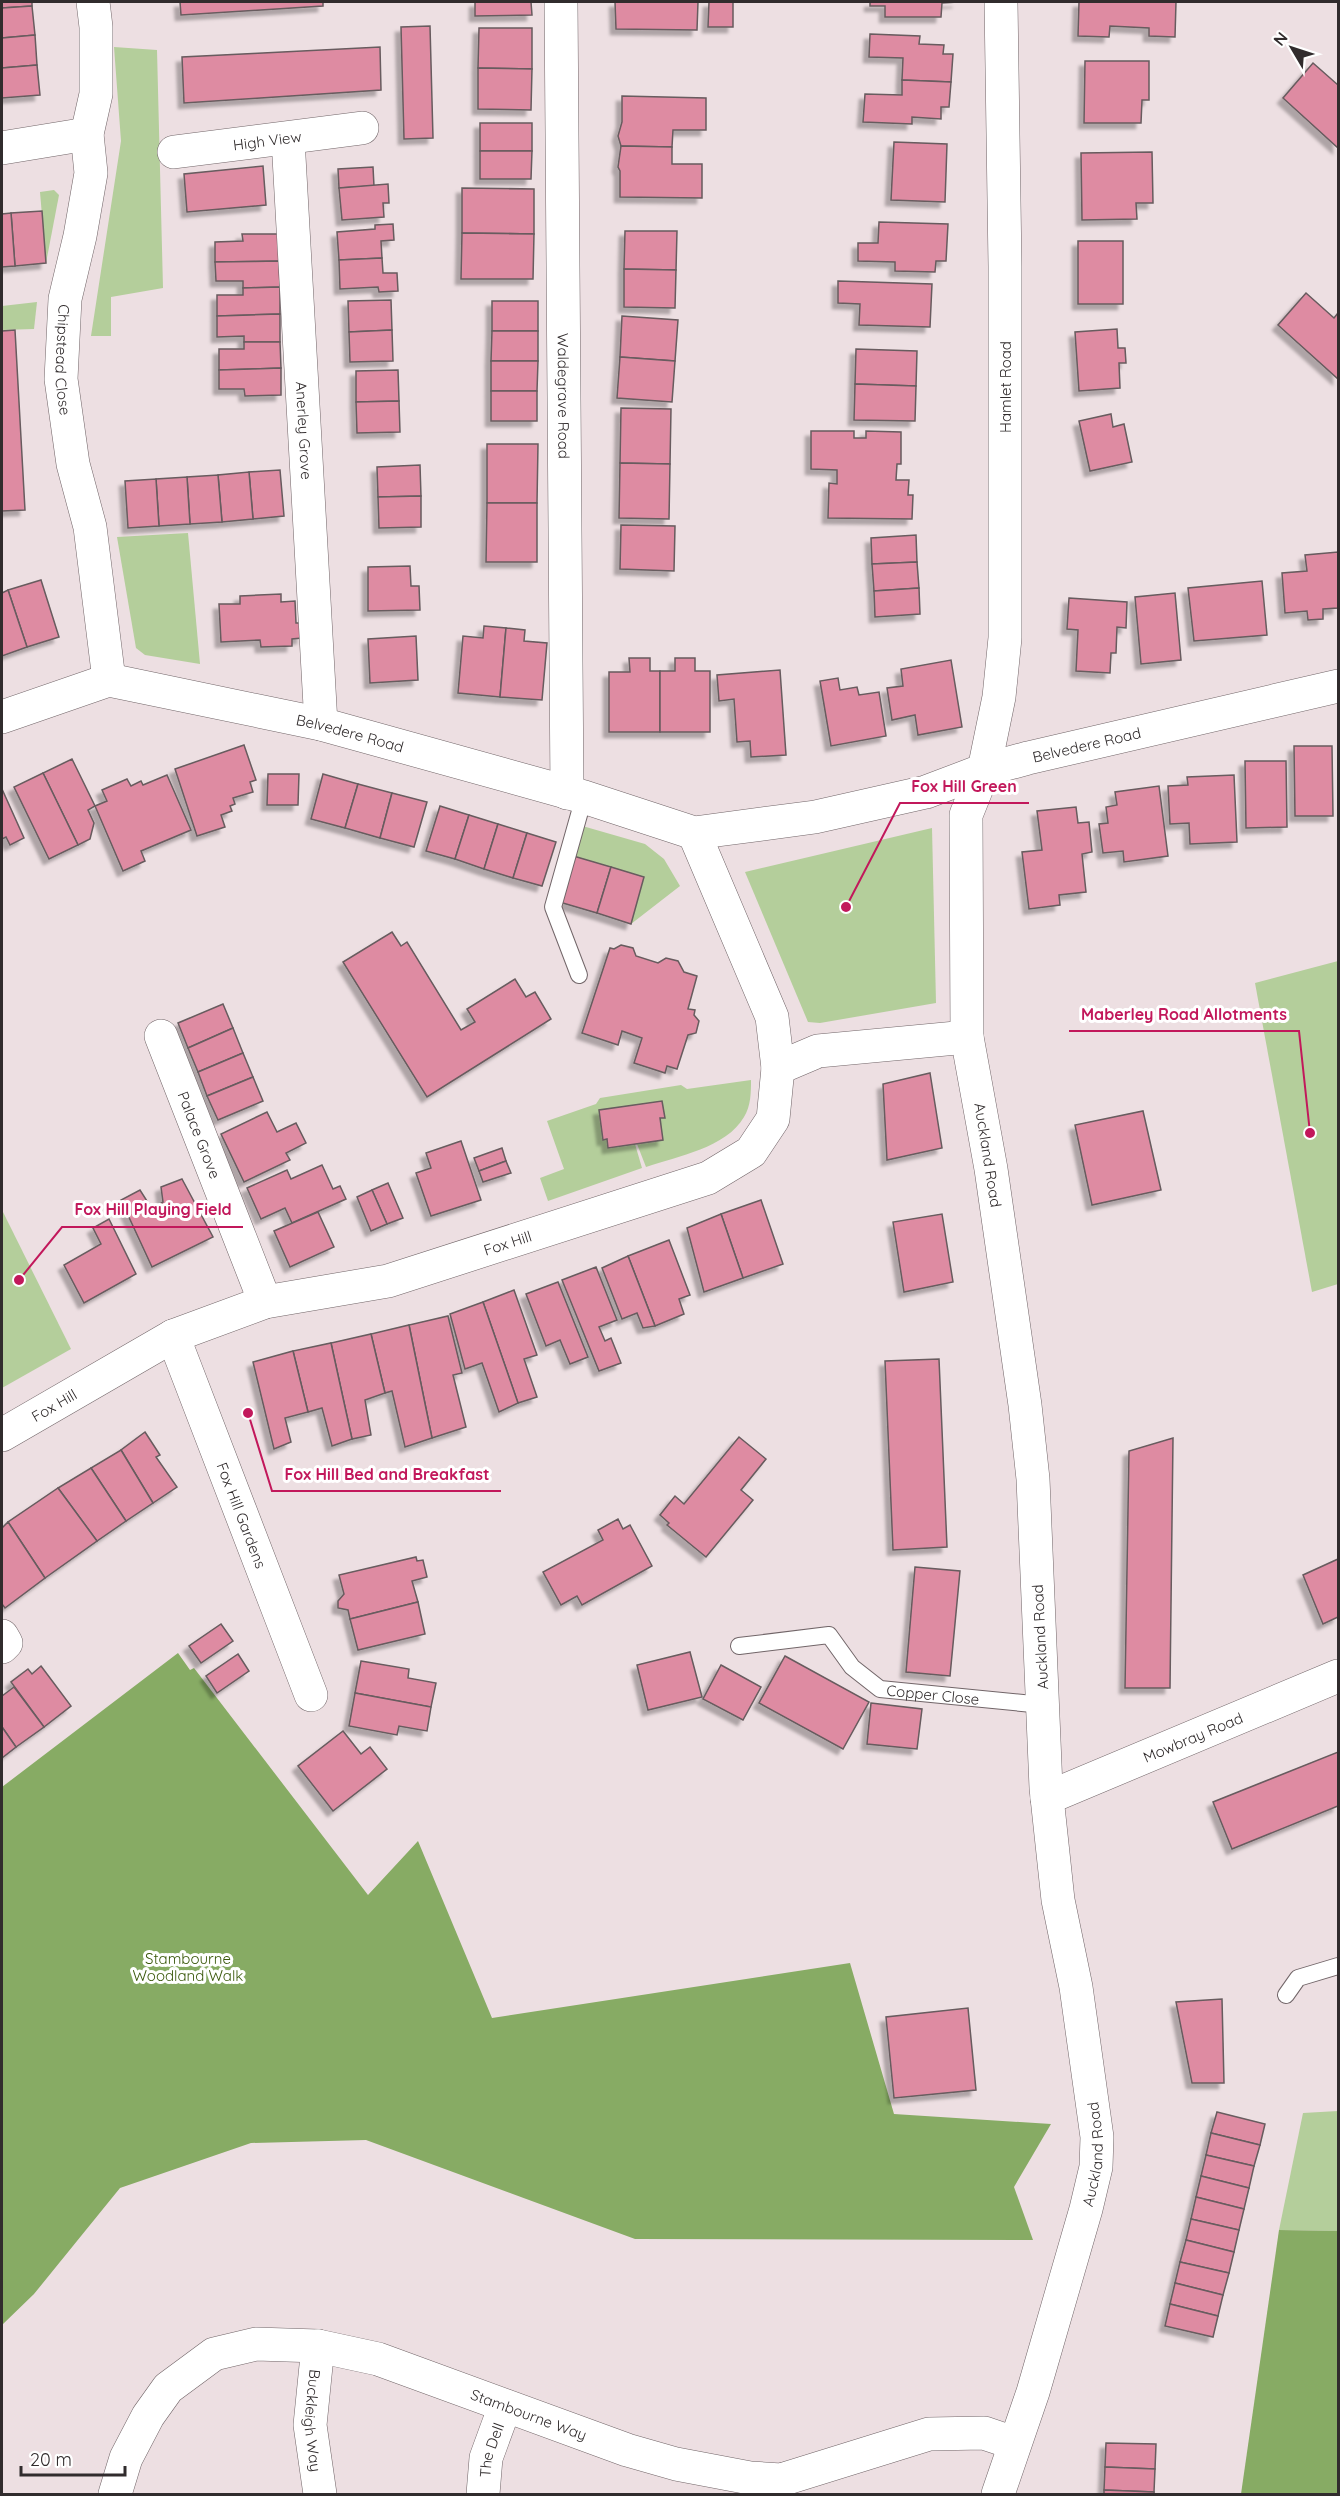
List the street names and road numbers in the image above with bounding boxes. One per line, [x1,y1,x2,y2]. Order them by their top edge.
street label: High View [232,126,303,154]
street label: Chipstead Close [51,304,75,416]
street label: Waldegrave Road [554,333,574,459]
street label: Hamlet Road [996,341,1015,433]
street label: Anerley Grove [292,381,317,480]
street label: Belvedere Road [295,710,406,756]
street label: Belvedere Road [1031,723,1143,766]
street label: Palace Grove [174,1088,225,1181]
street label: Auckland Road [970,1101,1006,1209]
street label: Fox Hill [481,1226,534,1259]
street label: Fox Hill [28,1384,80,1426]
street label: Fox Hill Gardens [213,1459,271,1571]
street label: Auckland Road [1028,1584,1052,1690]
street label: Copper Close [886,1680,980,1708]
street label: Mowbray Road [1140,1708,1245,1766]
street label: Auckland Road [1077,2101,1107,2208]
street label: Buckleigh Way [300,2368,326,2473]
street label: Stambourne Way [468,2384,590,2444]
street label: The Dell [475,2420,508,2478]

